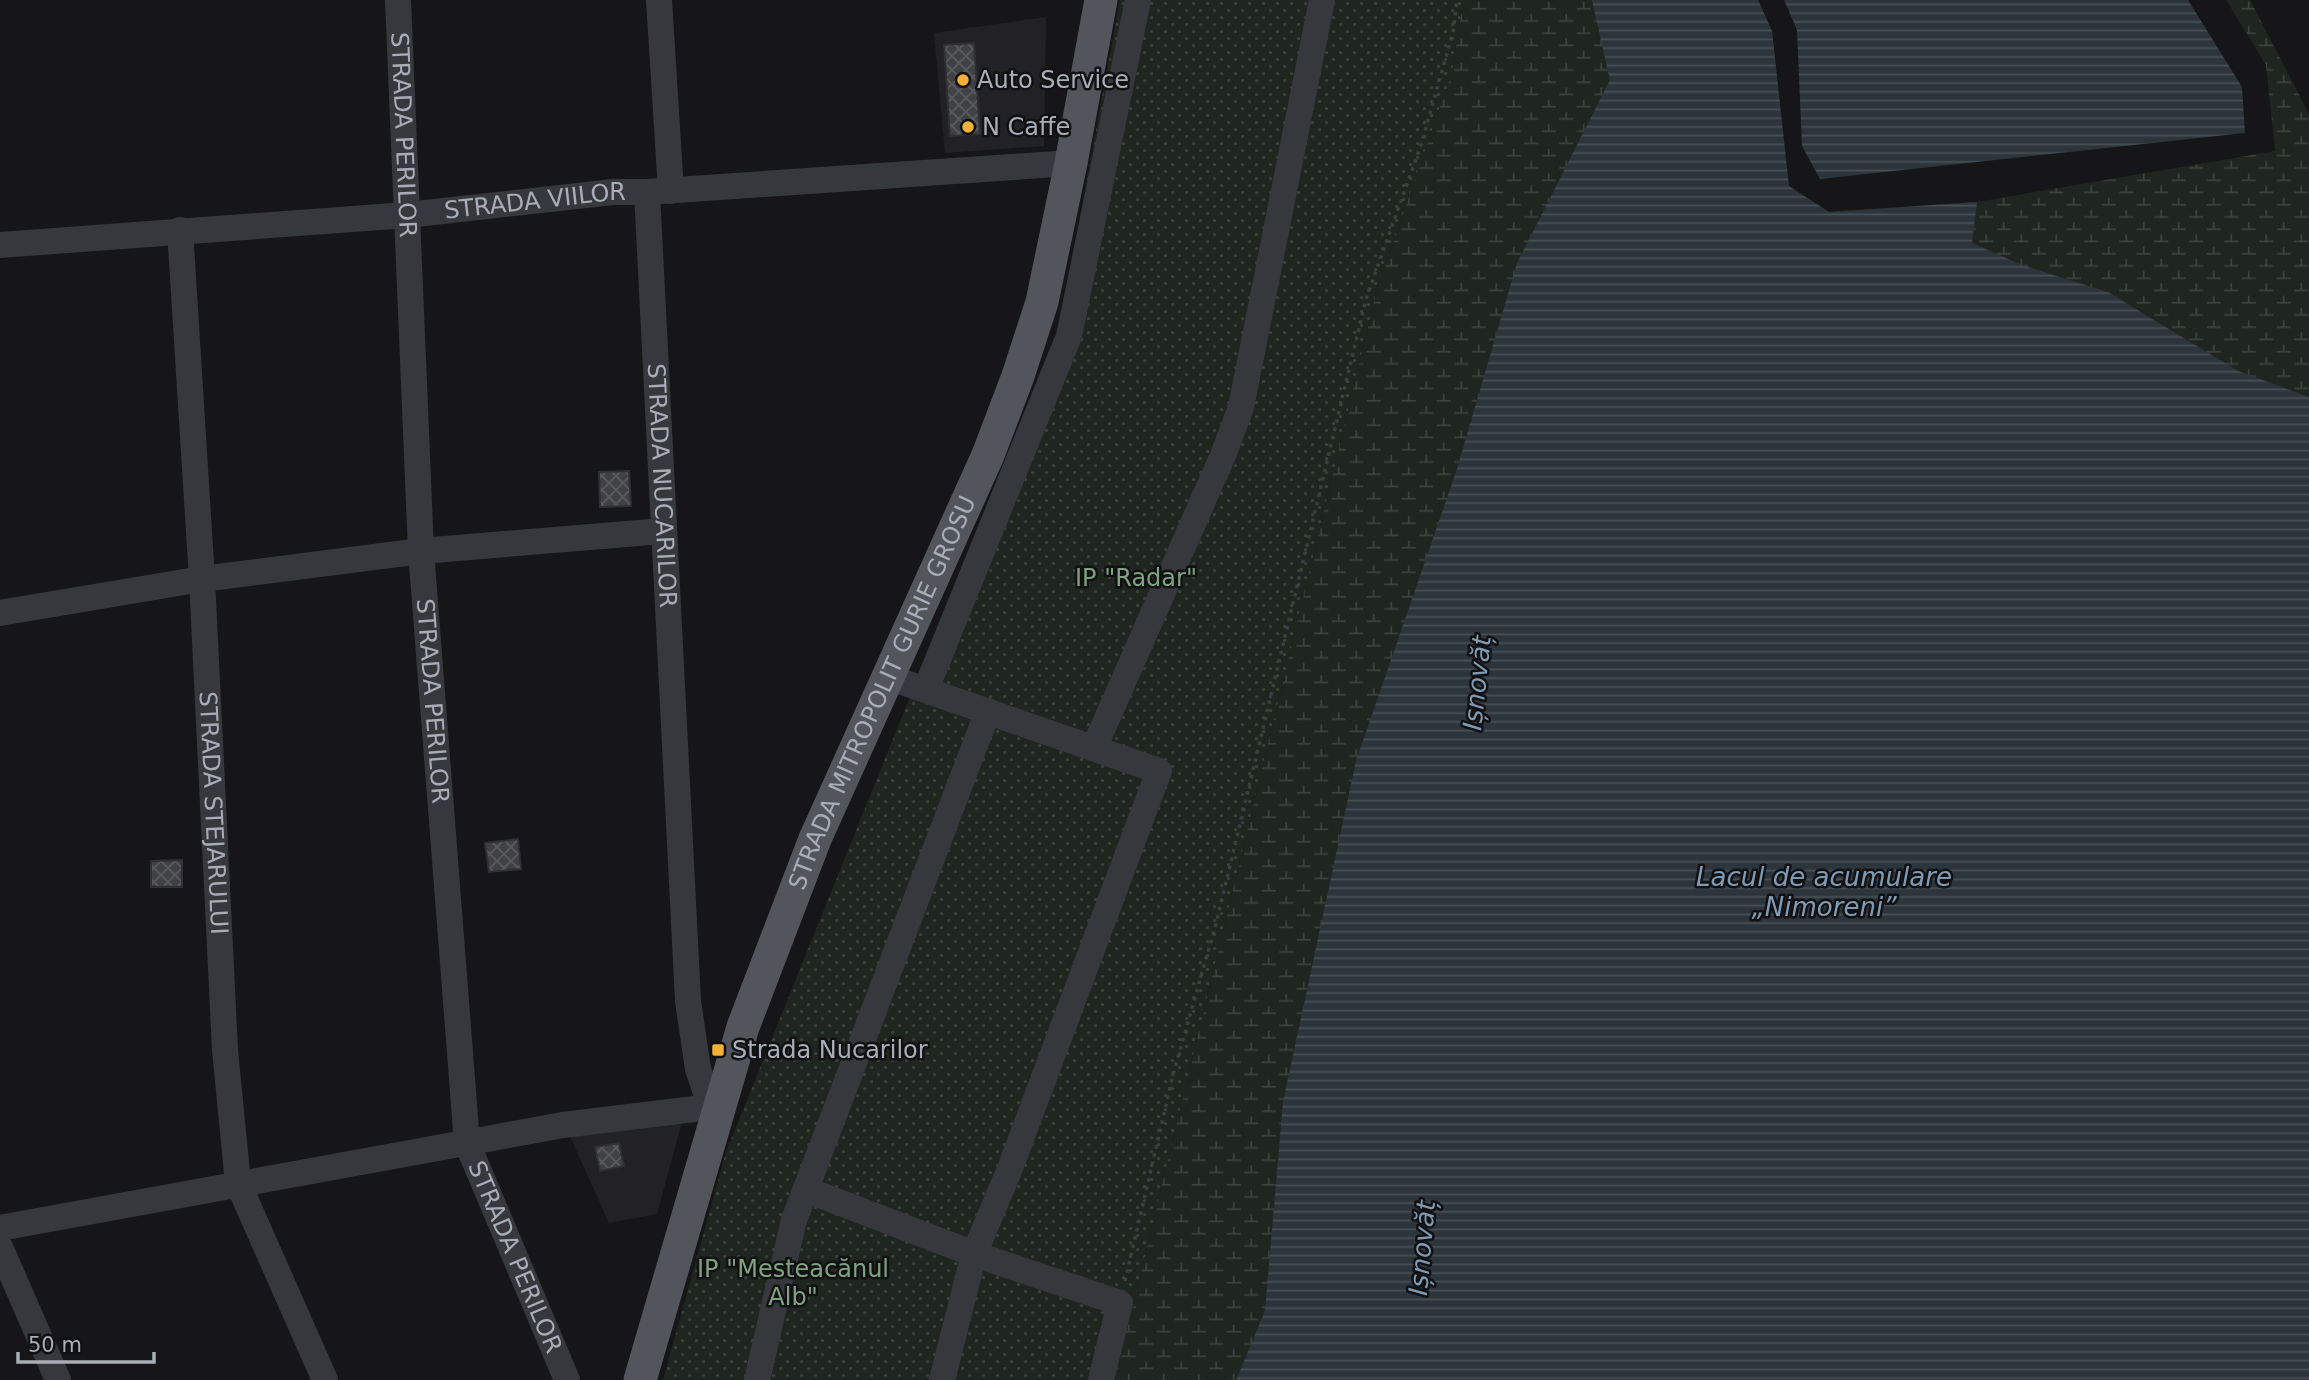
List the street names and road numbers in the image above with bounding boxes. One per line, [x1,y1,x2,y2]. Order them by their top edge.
street label: STRADA PERILOR [385,32,422,238]
street label: STRADA VIILOR [443,178,626,225]
street label: STRADA NUCARILOR [642,363,682,609]
street label: STRADA MITROPOLIT GURIE GROSU [783,491,982,894]
street label: STRADA PERILOR [411,597,455,805]
street label: STRADA STEJARULUI [194,691,233,935]
street label: STRADA PERILOR [462,1157,568,1357]

